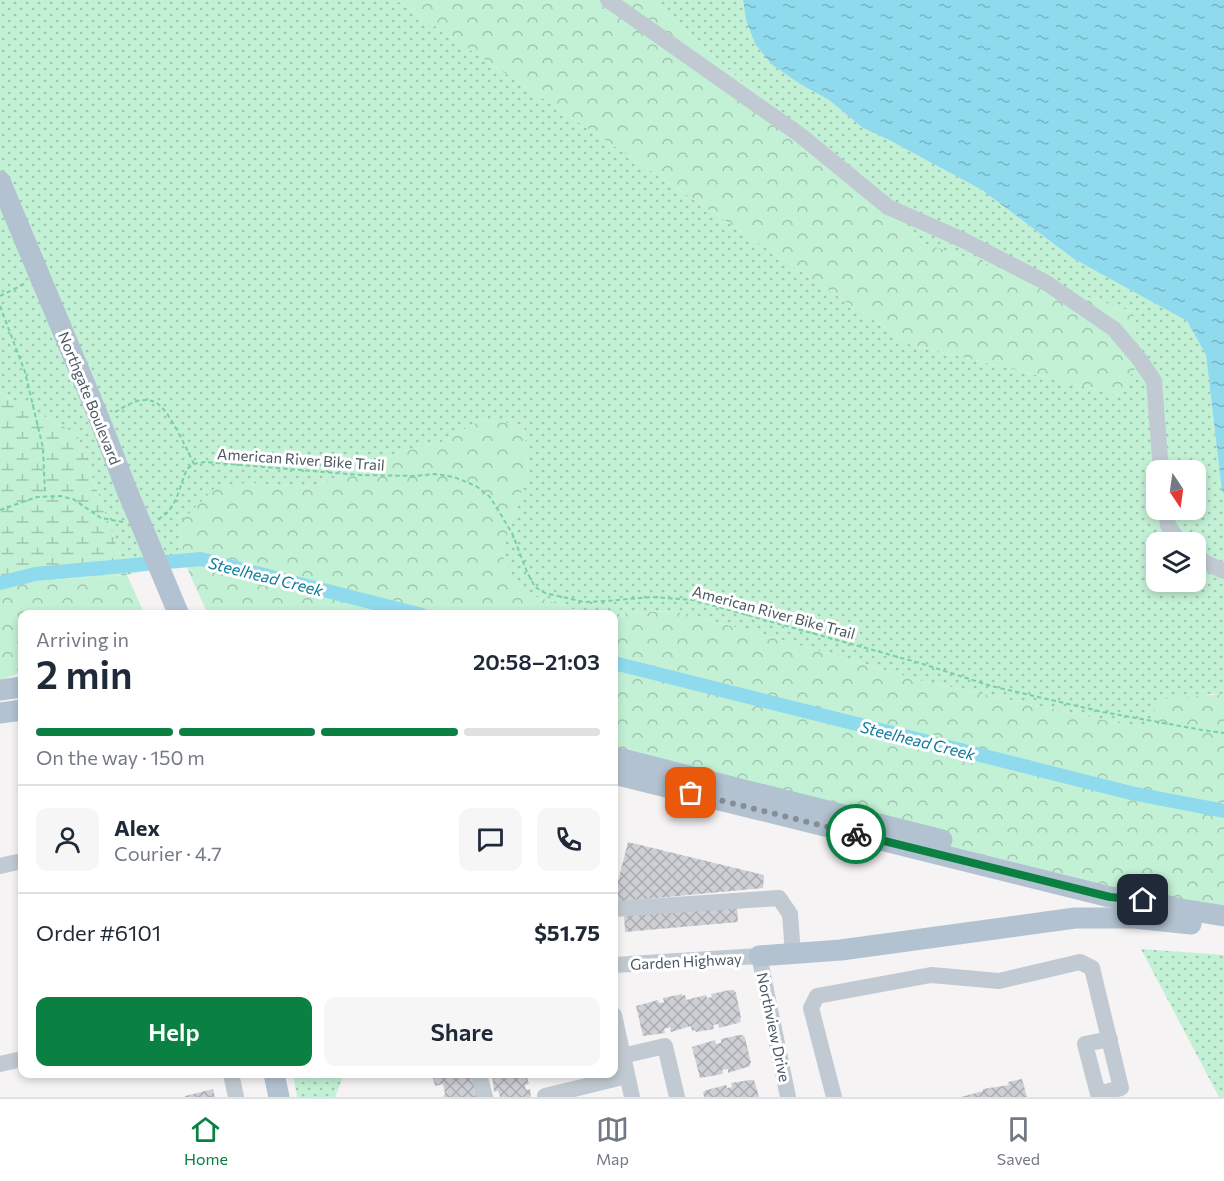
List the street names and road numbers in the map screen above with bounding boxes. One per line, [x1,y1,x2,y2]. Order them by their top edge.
street label: Northgate Boulevard [55,329,125,467]
street label: American River Bike Trail [217,444,385,474]
street label: American River Bike Trail [691,582,857,642]
street label: Garden Highway [630,949,742,973]
street label: Northview Drive [754,971,794,1083]

